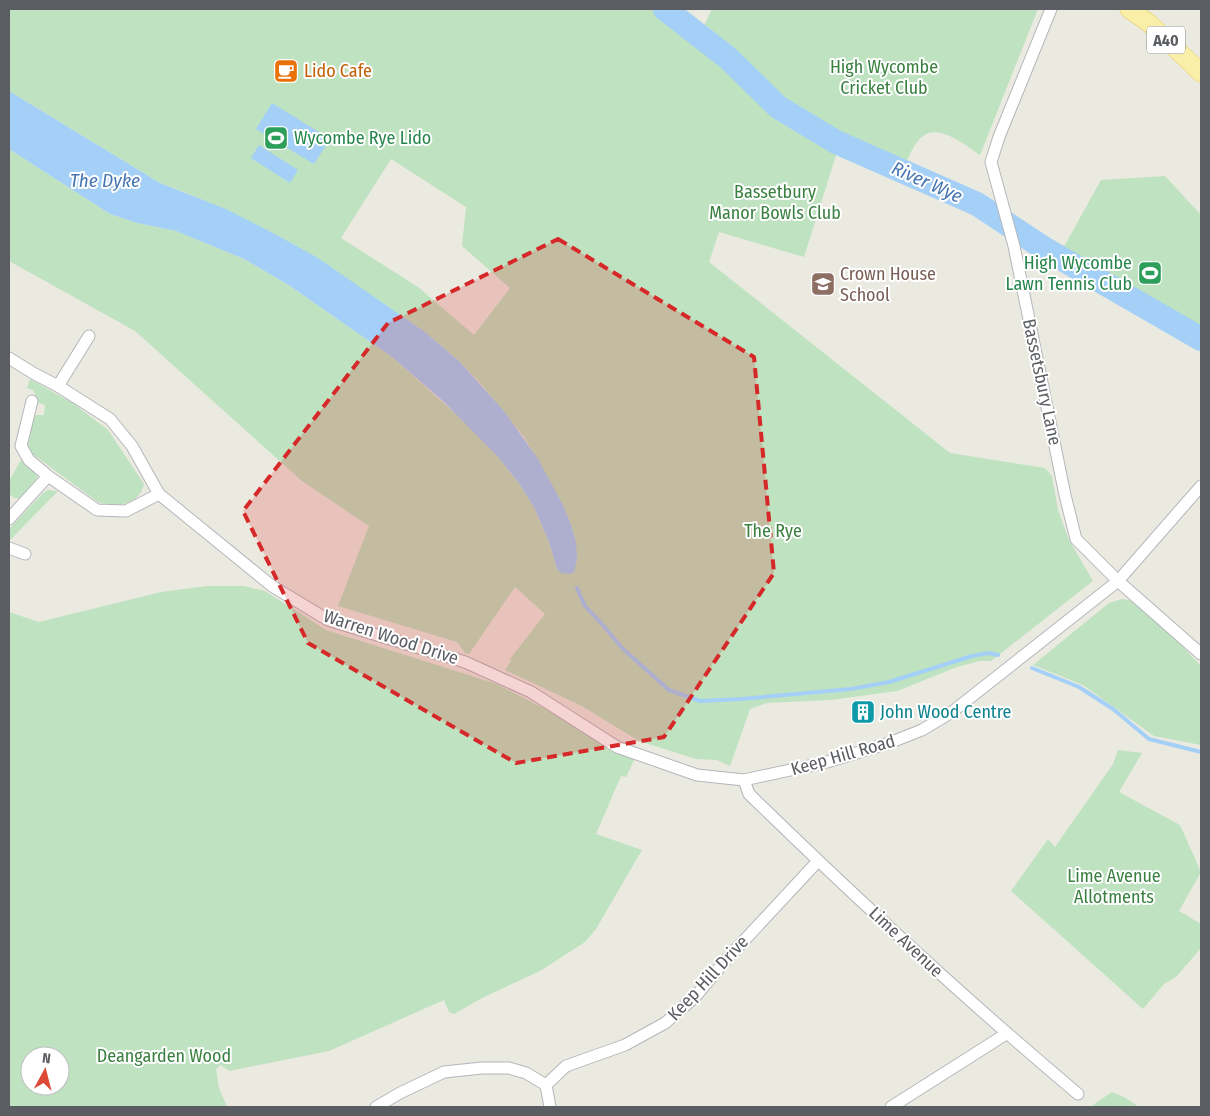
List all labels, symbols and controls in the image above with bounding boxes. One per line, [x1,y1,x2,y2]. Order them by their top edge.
road number: A40 [1147,26,1185,54]
park label: High Wycombe Cricket Club [830,56,938,99]
cafe icon: Lido Cafe [273,58,299,84]
place label: Lido Cafe [304,60,372,82]
sports icon: Wycombe Rye Lido [263,125,289,151]
place label: Wycombe Rye Lido [294,127,431,149]
water label: River Wye [888,156,966,208]
water label: The Dyke [70,169,140,192]
park label: Bassetbury Manor Bowls Club [709,181,841,224]
place label: High Wycombe Lawn Tennis Club [1006,252,1132,295]
sports icon: High Wycombe Lawn Tennis Club [1137,260,1163,286]
place label: Crown House School [840,263,936,306]
school or university icon: Crown House School [810,271,836,297]
street label: Bassetsbury Lane [1018,317,1066,447]
park label: The Rye [744,520,802,542]
street label: Warren Wood Drive [321,605,461,669]
building icon: John Wood Centre [850,699,876,725]
place label: John Wood Centre [880,701,1012,723]
street label: Keep Hill Road [788,730,898,780]
park label: Lime Avenue Allotments [1067,865,1161,908]
street label: Lime Avenue [864,902,948,982]
street label: Keep Hill Drive [663,931,753,1025]
park label: Deangarden Wood [97,1045,231,1067]
north arrow [20,1046,70,1096]
text: N [41,1050,52,1068]

